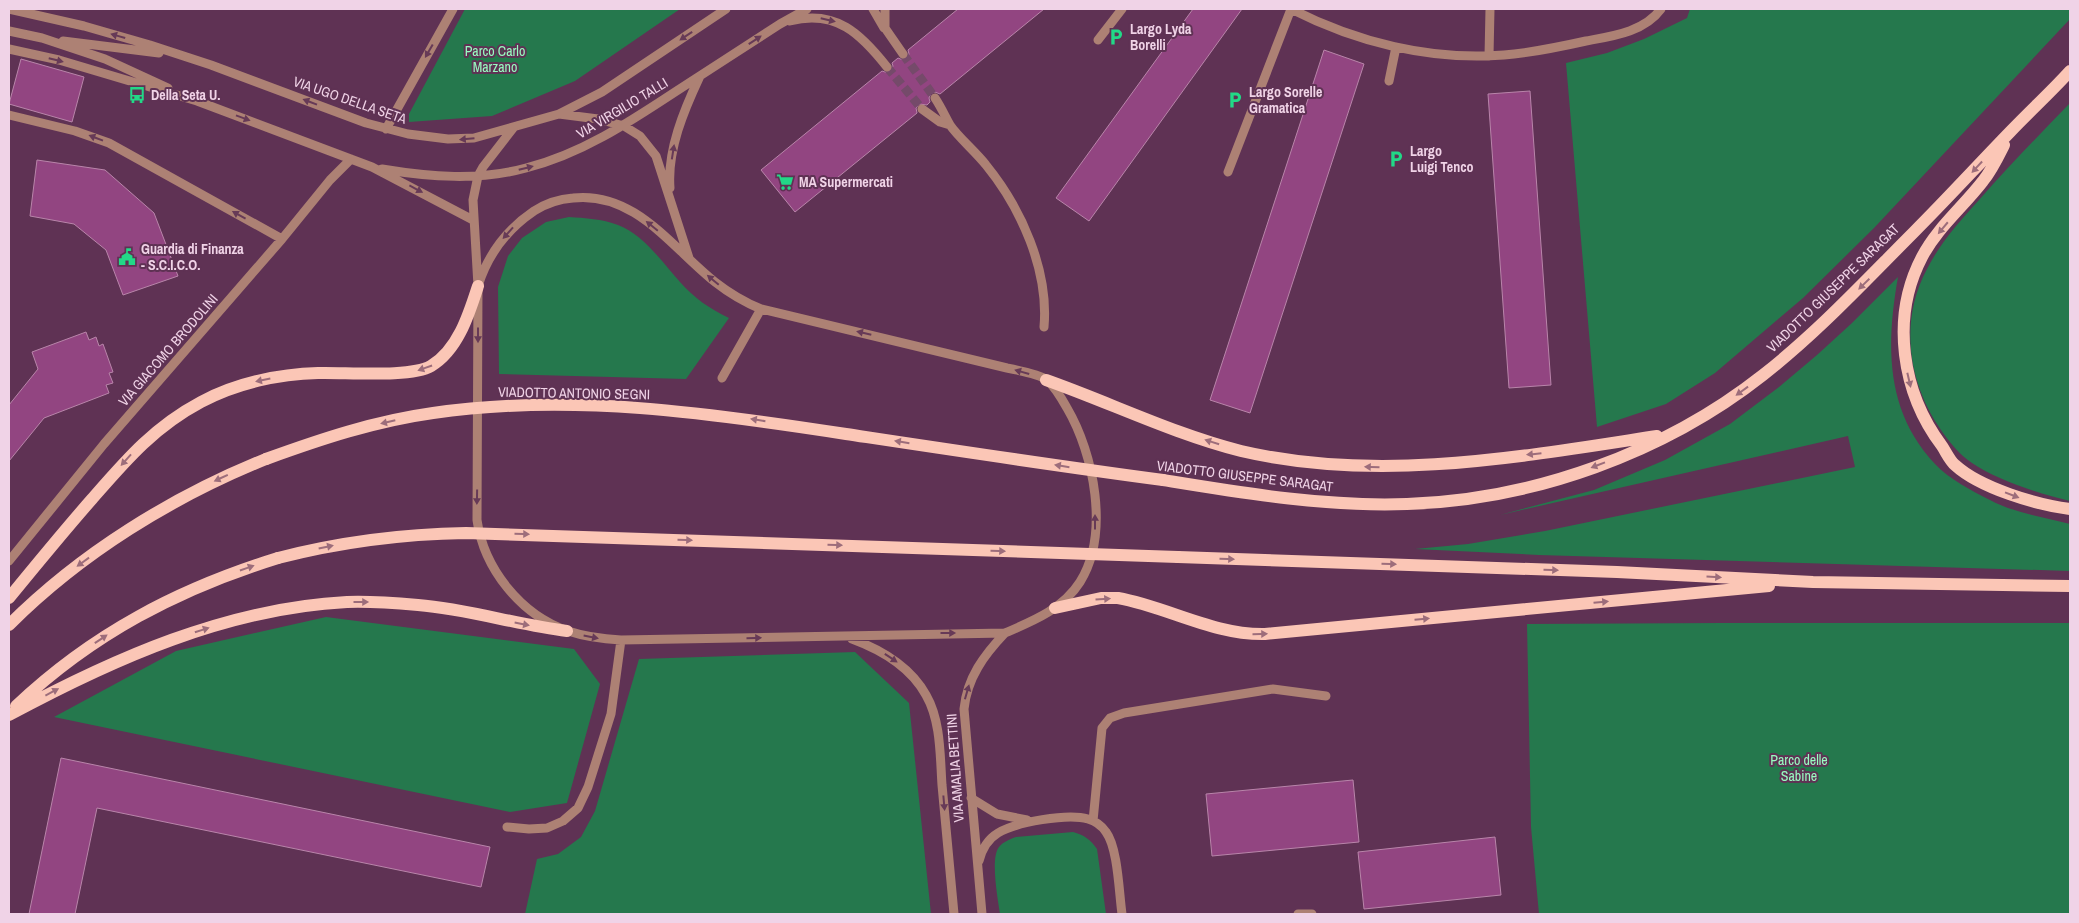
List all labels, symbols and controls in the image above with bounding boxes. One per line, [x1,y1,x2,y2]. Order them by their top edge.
one-way arrow [821,16,836,24]
place label: Largo Lyda Borelli [1130,20,1192,54]
parking icon: Largo Lyda Borelli [1106,27,1126,47]
one-way arrow [111,31,126,39]
one-way arrow [679,31,693,41]
one-way arrow [748,36,762,45]
park label: Parco Carlo Marzano [465,42,525,76]
one-way arrow [425,45,434,58]
one-way arrow [49,56,64,64]
street label: VIA UGO DELLA SETA [291,72,409,128]
street label: VIA VIRGILIO TALLI [573,74,671,142]
place label: Largo Sorelle Gramatica [1249,83,1322,117]
bus stop icon: Della Seta U. [127,85,147,105]
place label: Della Seta U. [151,86,221,104]
parking icon: Largo Sorelle Gramatica [1225,90,1245,110]
one-way arrow [303,98,318,105]
one-way arrow [236,114,251,122]
one-way arrow [88,134,103,142]
one-way arrow [459,135,475,143]
place label: Largo Luigi Tenco [1410,142,1474,176]
one-way arrow [669,144,677,160]
parking icon: Largo Luigi Tenco [1386,149,1406,169]
one-way arrow [1971,161,1983,173]
one-way arrow [518,164,534,172]
supermarket icon: MA Supermercati [775,172,795,192]
place label: MA Supermercati [799,173,893,191]
one-way arrow [409,185,422,194]
one-way arrow [232,211,246,220]
street label: VIADOTTO GIUSEPPE SARAGAT [1763,220,1903,356]
one-way arrow [646,221,658,232]
one-way arrow [1937,221,1948,234]
one-way arrow [502,226,514,238]
place label: Guardia di Finanza - S.C.I.C.O. [141,240,244,274]
public building icon: Guardia di Finanza - S.C.I.C.O. [117,247,137,267]
one-way arrow [707,274,720,285]
one-way arrow [1858,278,1870,290]
street label: VIA GIACOMO BRODOLINI [114,290,222,410]
one-way arrow [474,327,482,343]
one-way arrow [857,329,872,337]
one-way arrow [417,364,432,372]
one-way arrow [1014,367,1029,375]
one-way arrow [1905,373,1913,388]
one-way arrow [256,376,271,384]
street label: VIADOTTO ANTONIO SEGNI [498,383,650,403]
one-way arrow [1736,385,1749,396]
one-way arrow [750,415,766,423]
one-way arrow [380,418,395,426]
one-way arrow [893,438,909,446]
one-way arrow [1205,438,1220,446]
one-way arrow [1526,450,1542,458]
one-way arrow [120,454,131,467]
street label: VIADOTTO GIUSEPPE SARAGAT [1156,456,1334,496]
one-way arrow [1590,461,1605,469]
one-way arrow [1054,462,1070,470]
one-way arrow [1364,463,1380,471]
one-way arrow [214,474,228,482]
one-way arrow [473,489,481,505]
one-way arrow [2005,491,2020,499]
one-way arrow [1091,514,1099,530]
one-way arrow [515,531,531,539]
one-way arrow [677,536,693,544]
one-way arrow [828,541,844,549]
one-way arrow [318,543,333,551]
one-way arrow [990,547,1006,555]
one-way arrow [1219,555,1235,563]
one-way arrow [77,557,90,568]
one-way arrow [1381,560,1397,568]
one-way arrow [239,564,254,571]
one-way arrow [1544,566,1560,574]
one-way arrow [1706,573,1722,581]
one-way arrow [1095,594,1111,602]
one-way arrow [353,598,369,606]
one-way arrow [1593,598,1609,606]
one-way arrow [1414,615,1430,623]
one-way arrow [514,620,529,628]
one-way arrow [194,626,209,633]
one-way arrow [940,629,956,637]
one-way arrow [1252,630,1268,638]
one-way arrow [584,633,599,641]
one-way arrow [94,634,107,643]
one-way arrow [746,634,762,642]
one-way arrow [884,653,897,663]
one-way arrow [964,684,972,699]
one-way arrow [44,688,59,696]
street label: VIA AMALIA BETTINI [942,713,968,823]
park label: Parco delle Sabine [1770,751,1828,785]
one-way arrow [940,796,948,812]

